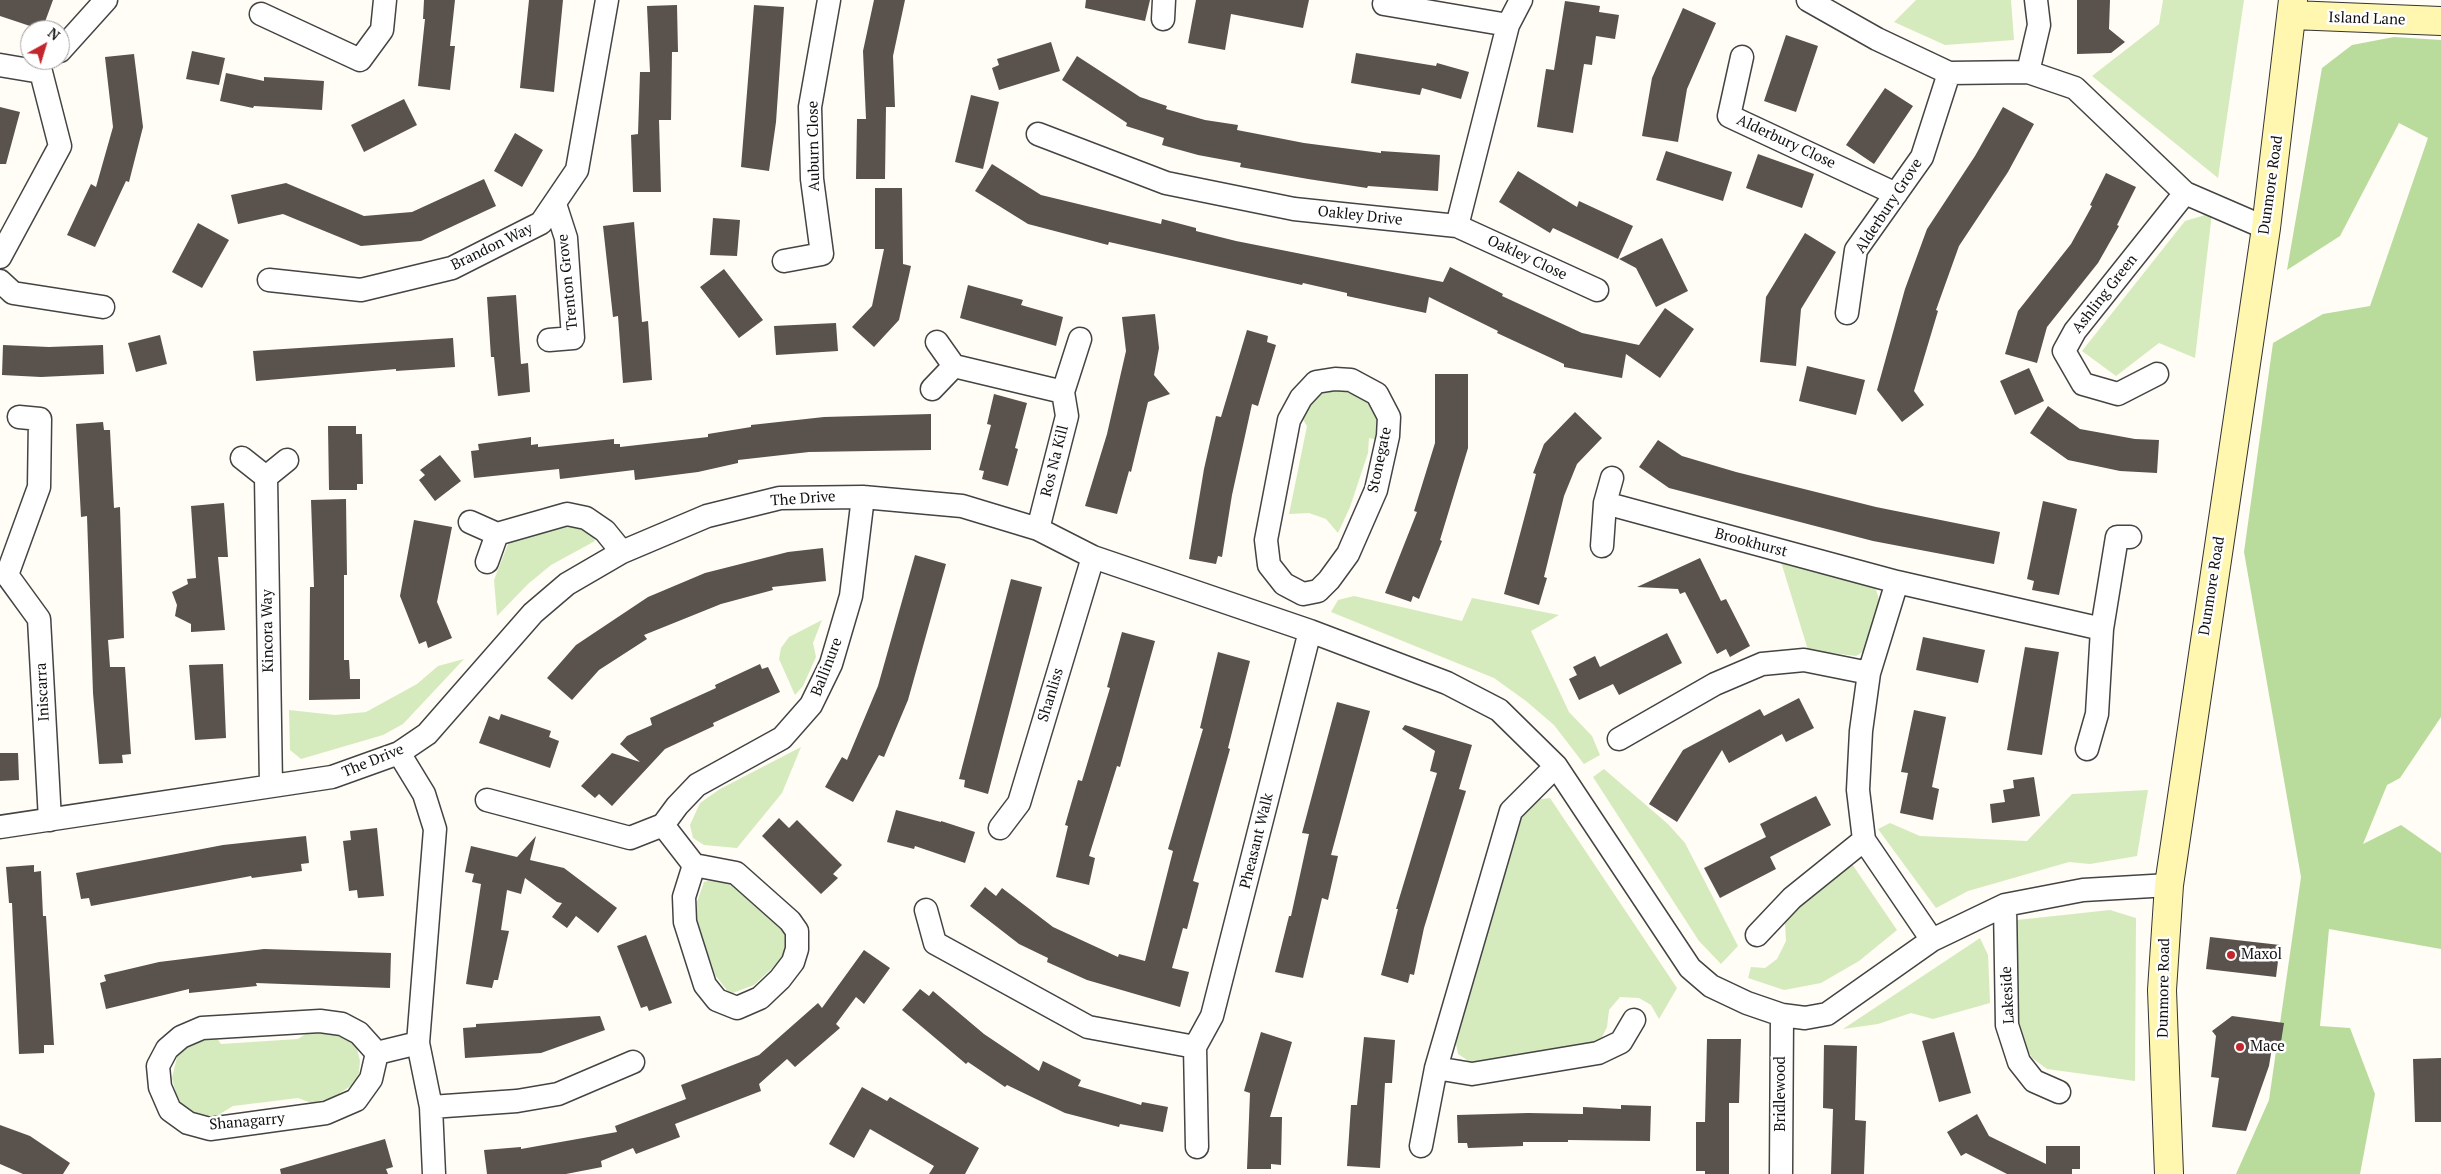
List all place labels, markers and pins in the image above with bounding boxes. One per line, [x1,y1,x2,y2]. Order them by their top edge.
place label: Maxol [2241,946,2282,964]
marker: Maxol [2225,949,2237,961]
place label: Mace [2250,1038,2285,1056]
marker: Mace [2234,1041,2246,1053]

